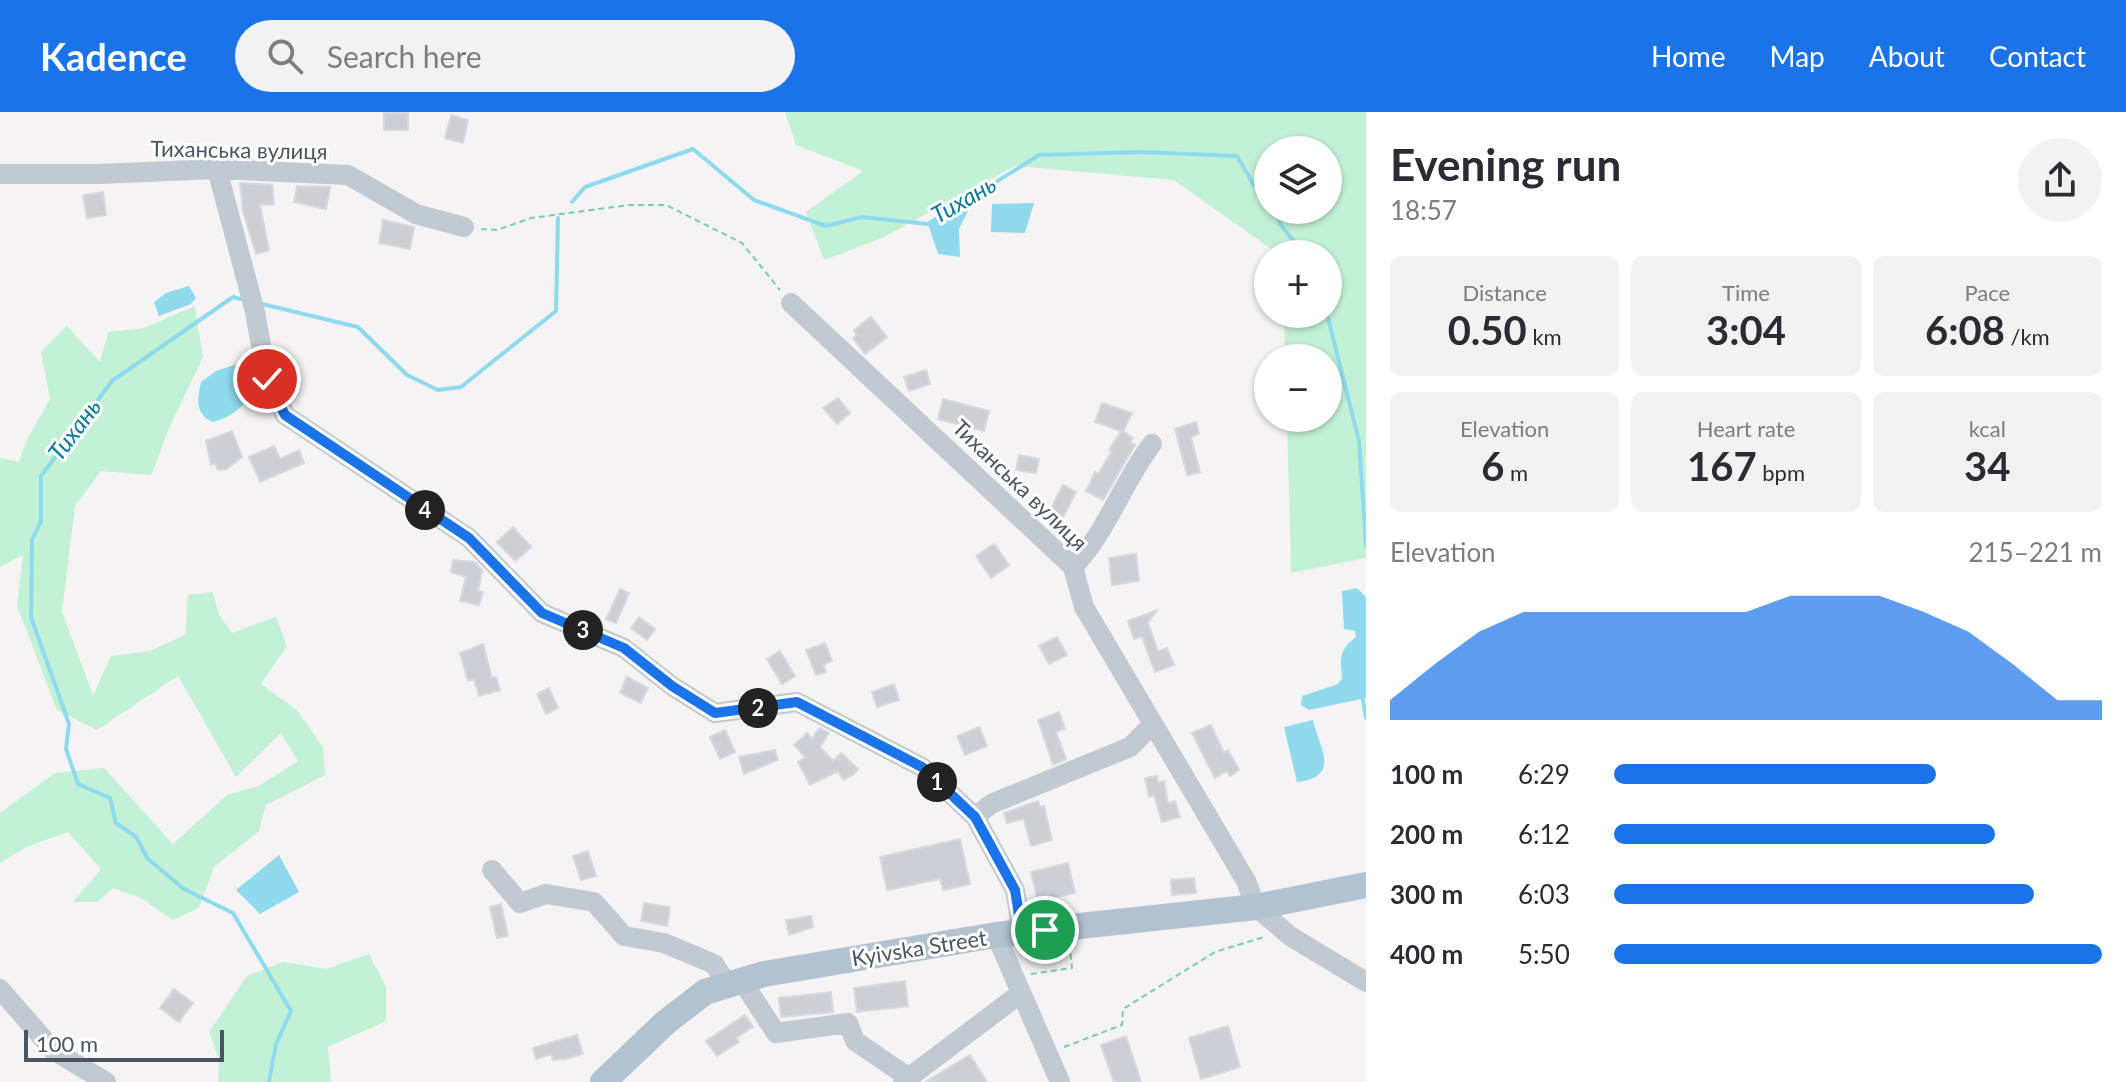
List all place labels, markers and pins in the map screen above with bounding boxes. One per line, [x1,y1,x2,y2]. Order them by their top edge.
pin [233,345,301,413]
pin: 4 [405,490,445,530]
pin: 3 [563,610,603,650]
pin: 2 [738,688,778,728]
pin: 1 [917,762,957,802]
pin [1011,896,1079,964]

